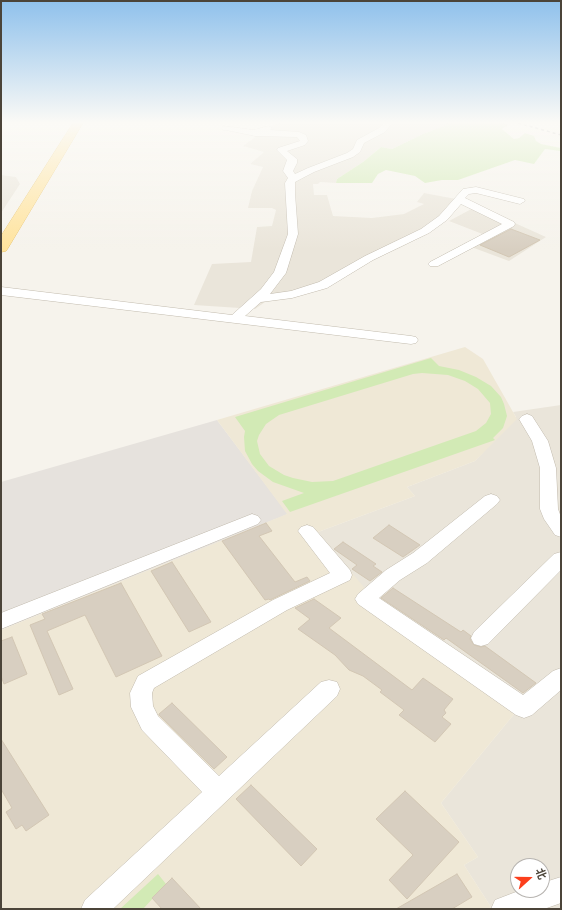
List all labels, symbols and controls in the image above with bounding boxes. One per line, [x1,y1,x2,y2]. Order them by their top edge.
north arrow [510,858,550,898]
text: 北 [533,866,549,881]

